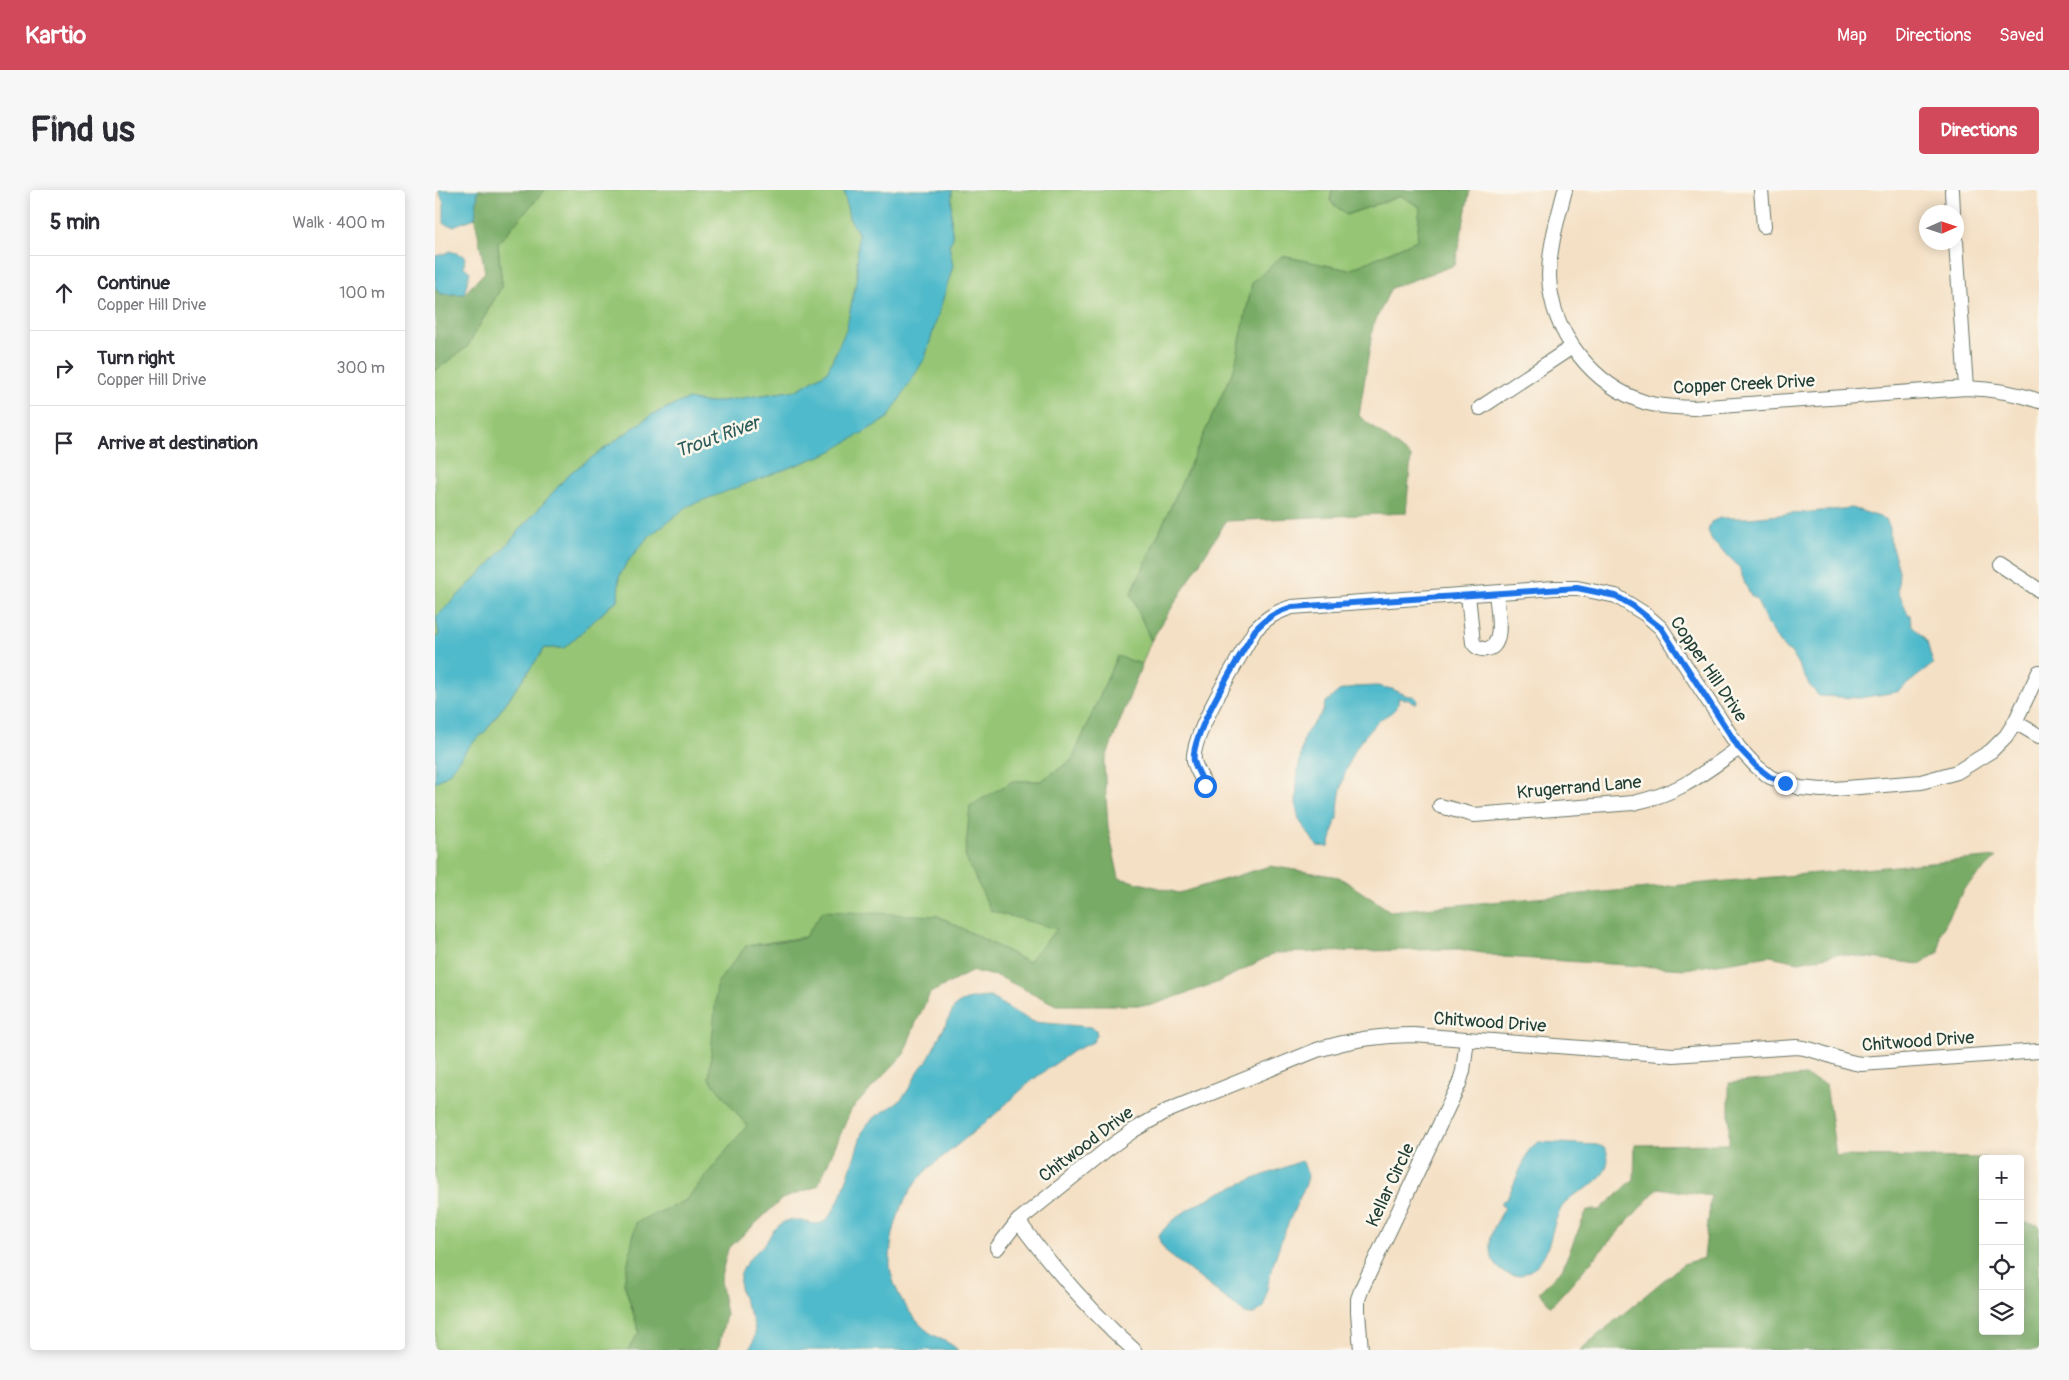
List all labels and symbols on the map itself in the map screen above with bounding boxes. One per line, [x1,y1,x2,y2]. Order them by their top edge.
north arrow [1919,205,1964,250]
street label: Copper Creek Drive [1673,369,1816,400]
water label: Trout River [672,410,765,463]
street label: Copper Hill Drive [1665,612,1752,727]
street label: Krugerrand Lane [1516,771,1642,804]
route end [1774,772,1797,795]
route start [1194,775,1217,798]
street label: Chitwood Drive [1433,1007,1547,1038]
street label: Chitwood Drive [1861,1026,1975,1057]
street label: Chitwood Drive [1034,1101,1138,1188]
street label: Kellar Circle [1361,1139,1420,1231]

